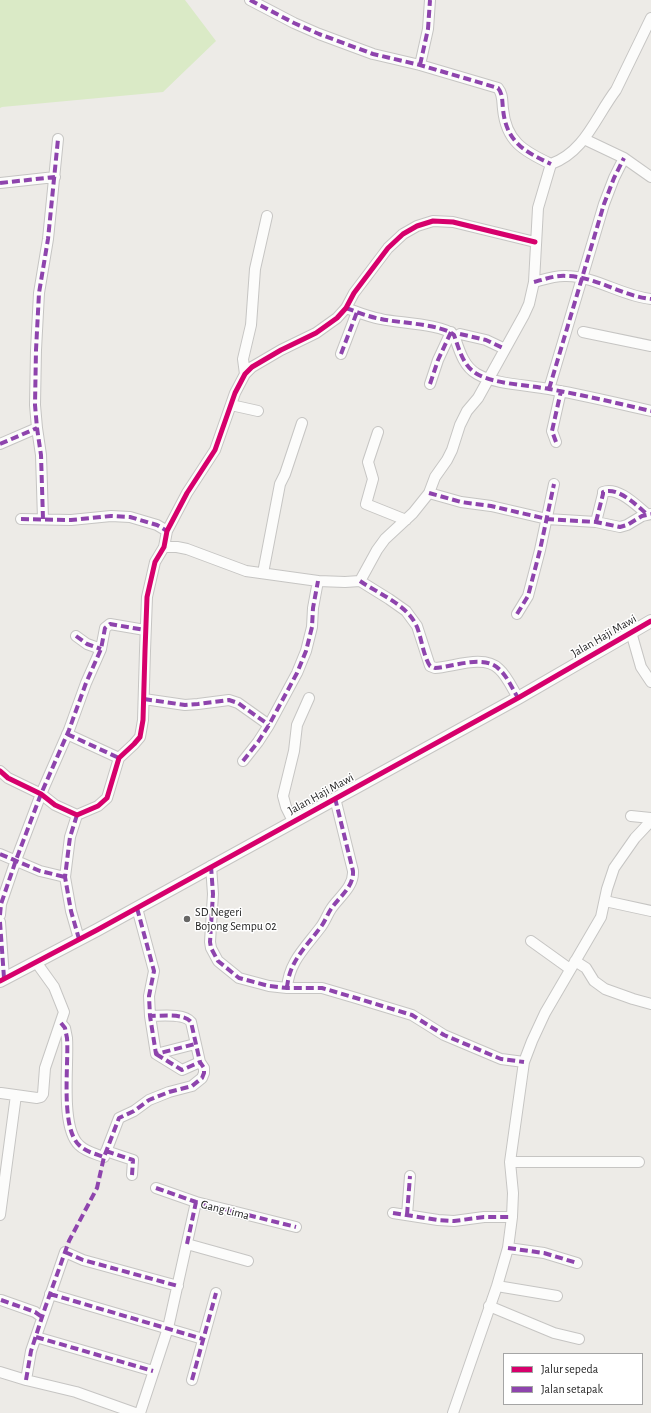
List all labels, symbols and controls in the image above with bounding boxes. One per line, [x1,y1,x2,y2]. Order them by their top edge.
street label: Jalan Haji Mawi [569,612,639,660]
street label: Jalan Haji Mawi [286,770,356,818]
place label: SD Negeri Bojong Sempu 02 [195,905,277,933]
marker: SD Negeri Bojong Sempu 02 [182,914,192,924]
street label: Gang Lima [199,1197,251,1223]
legend [503,1353,643,1405]
text: Jalur sepeda [541,1363,598,1375]
text: Jalan setapak [541,1383,603,1395]

